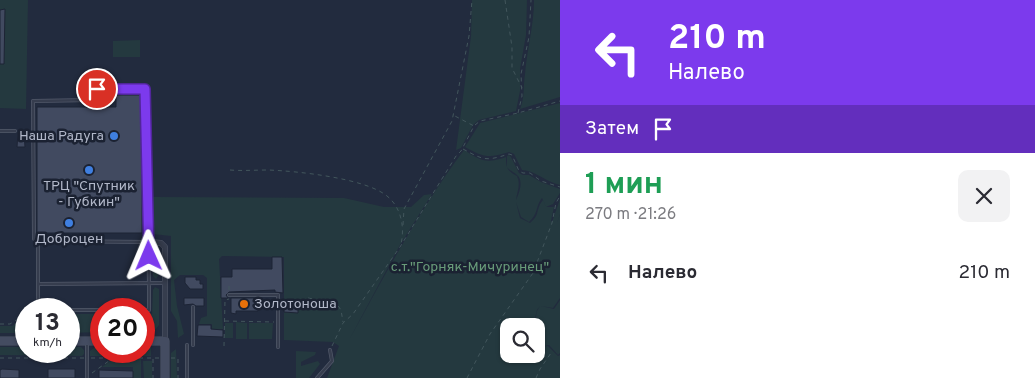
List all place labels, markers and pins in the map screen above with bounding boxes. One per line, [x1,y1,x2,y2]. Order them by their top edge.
pin [76,68,118,110]
place label: Наша Радуга [19,128,104,145]
marker: Наша Радуга [108,130,120,142]
marker: ТРЦ "Спутник - Губкин" [83,164,95,176]
place label: ТРЦ "Спутник - Губкин" [43,178,135,211]
marker: Доброцен [63,217,75,229]
place label: Доброцен [35,231,103,248]
place label: Золотоноша [254,296,337,313]
marker: Золотоноша [238,298,250,310]

